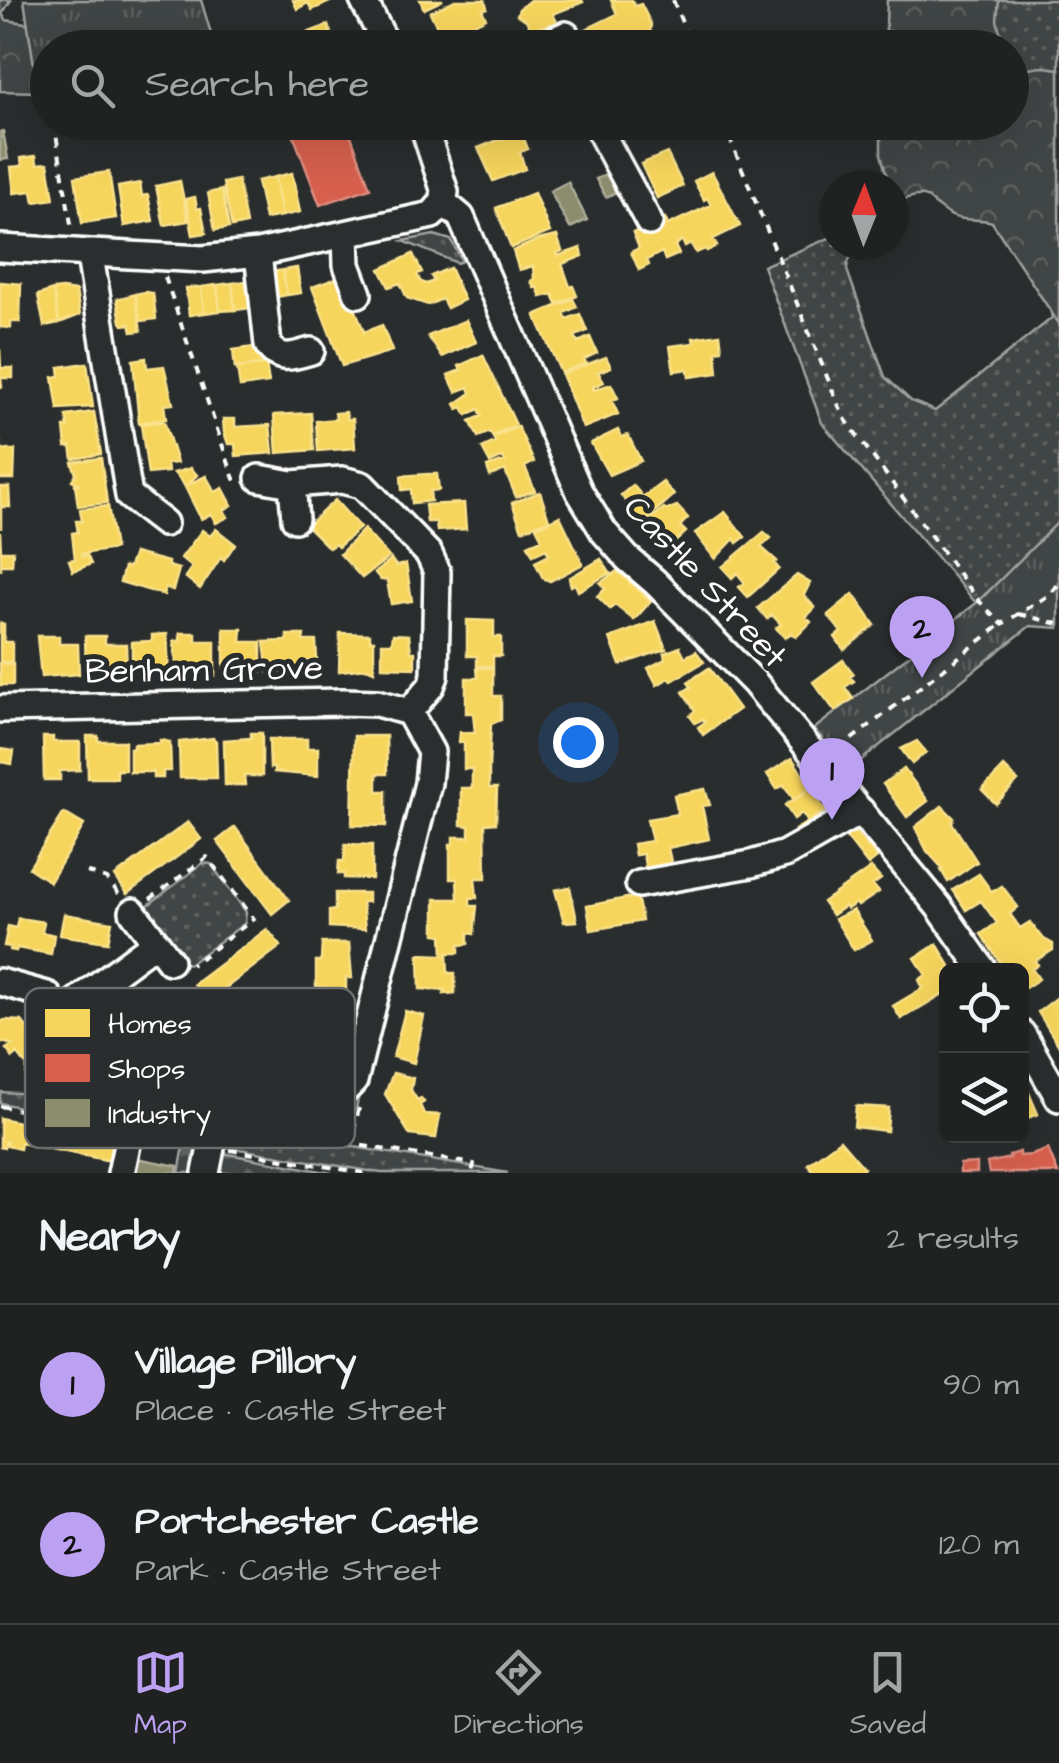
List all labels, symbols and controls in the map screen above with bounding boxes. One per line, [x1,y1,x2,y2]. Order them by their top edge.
search box [30,30,1029,140]
icon: search [65,58,120,113]
text: Search here [145,59,369,111]
north arrow [819,170,909,260]
street label: Castle Street [612,485,798,679]
pin: 2 [890,596,954,678]
street label: Benham Grove [85,643,323,697]
your location [553,717,604,768]
pin: 1 [800,738,864,820]
map controls [939,963,1029,1143]
button: locate [939,963,1029,1053]
legend [25,988,355,1148]
text: Homes [108,1005,192,1044]
text: Shops [108,1050,185,1089]
button: layers [939,1053,1029,1143]
text: Industry [108,1095,211,1136]
text: Nearby [40,1209,180,1267]
text: 2 results [887,1216,1019,1261]
text: Village Pillory [135,1336,356,1388]
text: 1 [70,1362,75,1407]
text: 90 m [943,1362,1019,1407]
text: Place · Castle Street [135,1388,446,1433]
text: Portchester Castle [135,1496,479,1548]
text: 2 [63,1522,82,1567]
text: 120 m [939,1522,1019,1567]
text: Park · Castle Street [135,1548,441,1593]
tab: Map [133,1645,188,1744]
tab: Directions [454,1645,584,1744]
tab: Saved [850,1645,926,1744]

